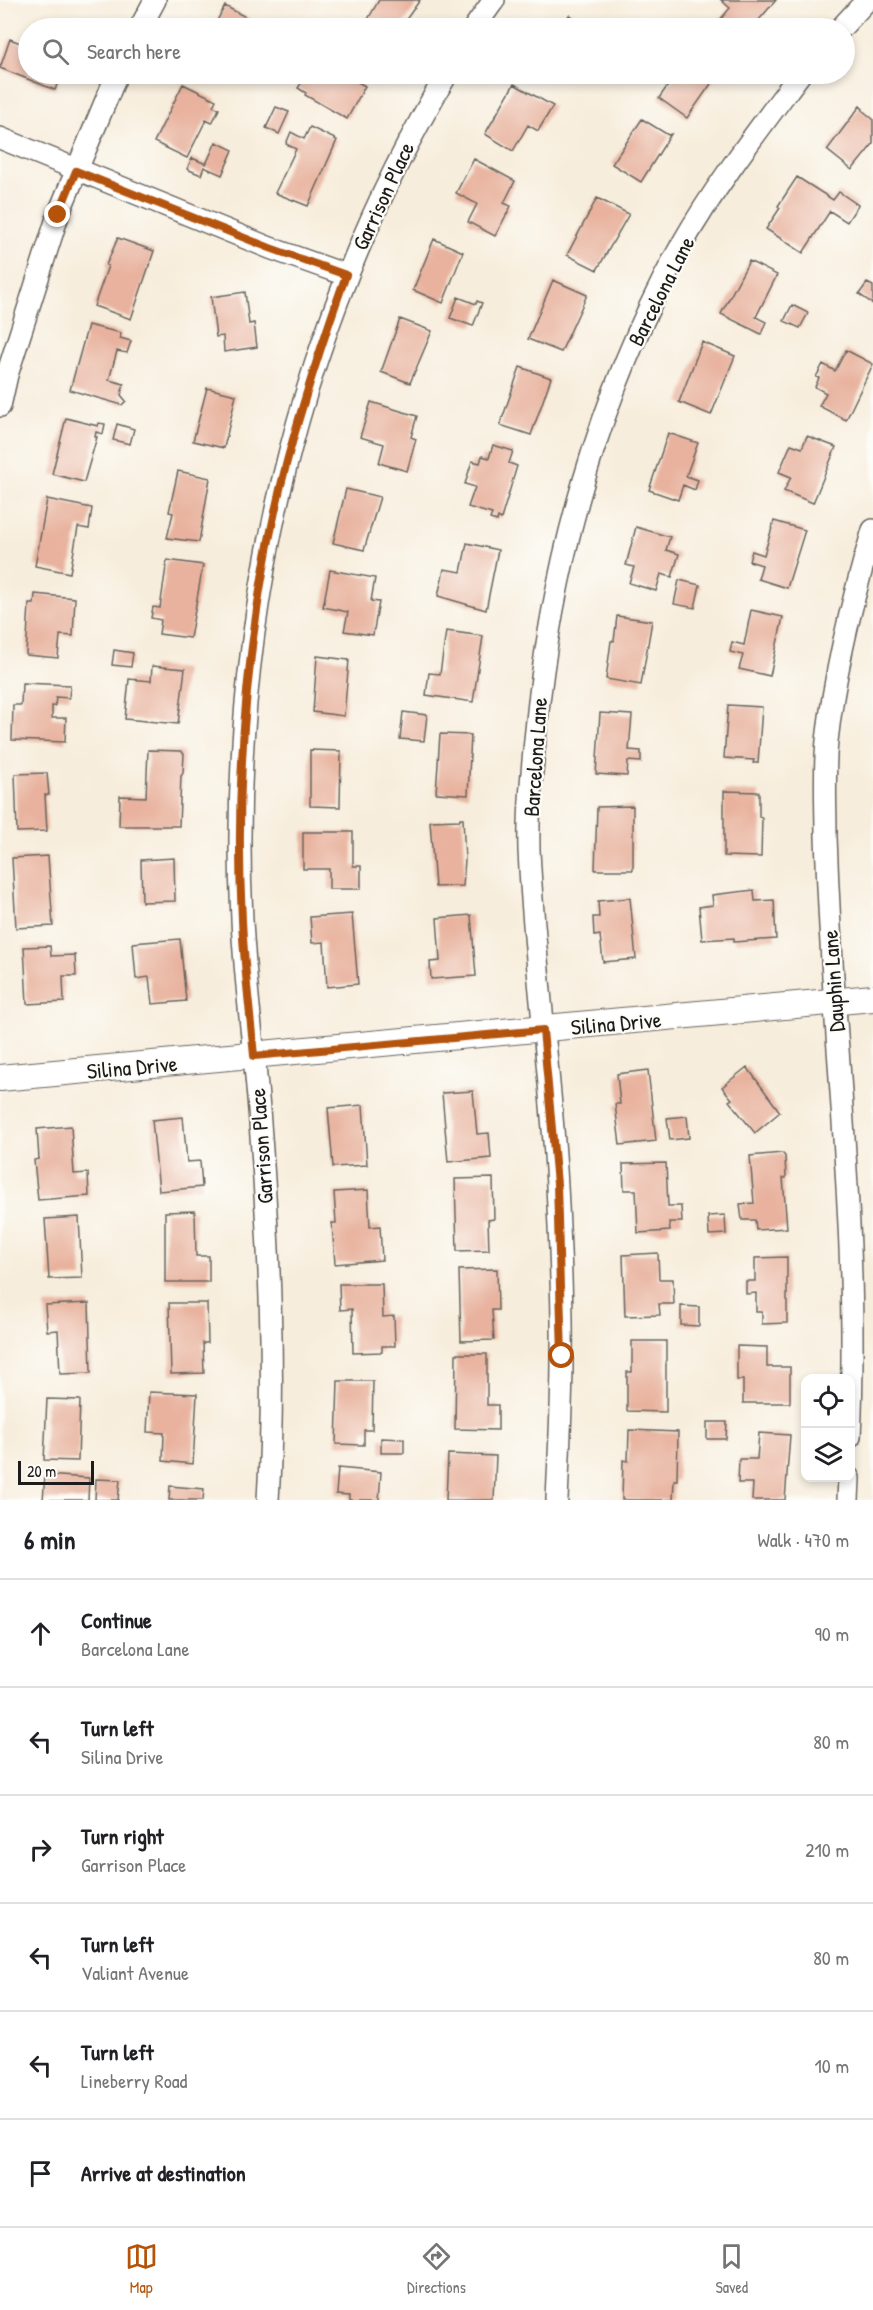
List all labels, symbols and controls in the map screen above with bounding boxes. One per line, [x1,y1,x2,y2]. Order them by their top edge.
search box [18,18,855,84]
icon: search [39,35,72,68]
text: Search here [87,36,181,66]
street label: Garrison Place [345,137,421,255]
route end [44,201,70,227]
street label: Barcelona Lane [621,231,702,351]
street label: Barcelona Lane [516,696,554,818]
street label: Dauphin Lane [814,929,852,1033]
street label: Silina Drive [569,1004,663,1042]
street label: Silina Drive [85,1048,179,1086]
street label: Garrison Place [242,1087,280,1205]
route start [548,1342,574,1368]
map controls [801,1374,855,1482]
button: locate [801,1374,855,1428]
button: layers [801,1428,855,1482]
scale bar [18,1458,94,1486]
text: 20 m [27,1460,56,1482]
text: 6 min [24,1522,76,1557]
text: Walk · 470 m [757,1526,849,1553]
text: Continue [81,1605,152,1635]
icon: ahead [24,1617,57,1650]
text: 90 m [815,1620,849,1647]
text: Barcelona Lane [81,1635,190,1662]
text: Turn left [81,1713,154,1743]
icon: left [24,1725,57,1758]
text: 80 m [813,1728,849,1755]
text: Silina Drive [81,1743,164,1770]
text: Turn right [81,1821,164,1851]
icon: right [24,1833,57,1866]
text: 210 m [805,1836,849,1863]
text: Garrison Place [81,1851,186,1878]
text: Turn left [81,1929,154,1959]
icon: left [24,1941,57,1974]
text: 80 m [813,1944,849,1971]
text: Valiant Avenue [81,1959,189,1986]
text: Turn left [81,2037,154,2067]
icon: left [24,2049,57,2082]
text: 10 m [815,2052,849,2079]
text: Lineberry Road [81,2067,187,2094]
icon: arrive [24,2157,57,2190]
text: Arrive at destination [81,2158,246,2188]
tab: Map [125,2240,158,2298]
tab: Directions [407,2240,466,2298]
tab: Saved [715,2240,748,2298]

